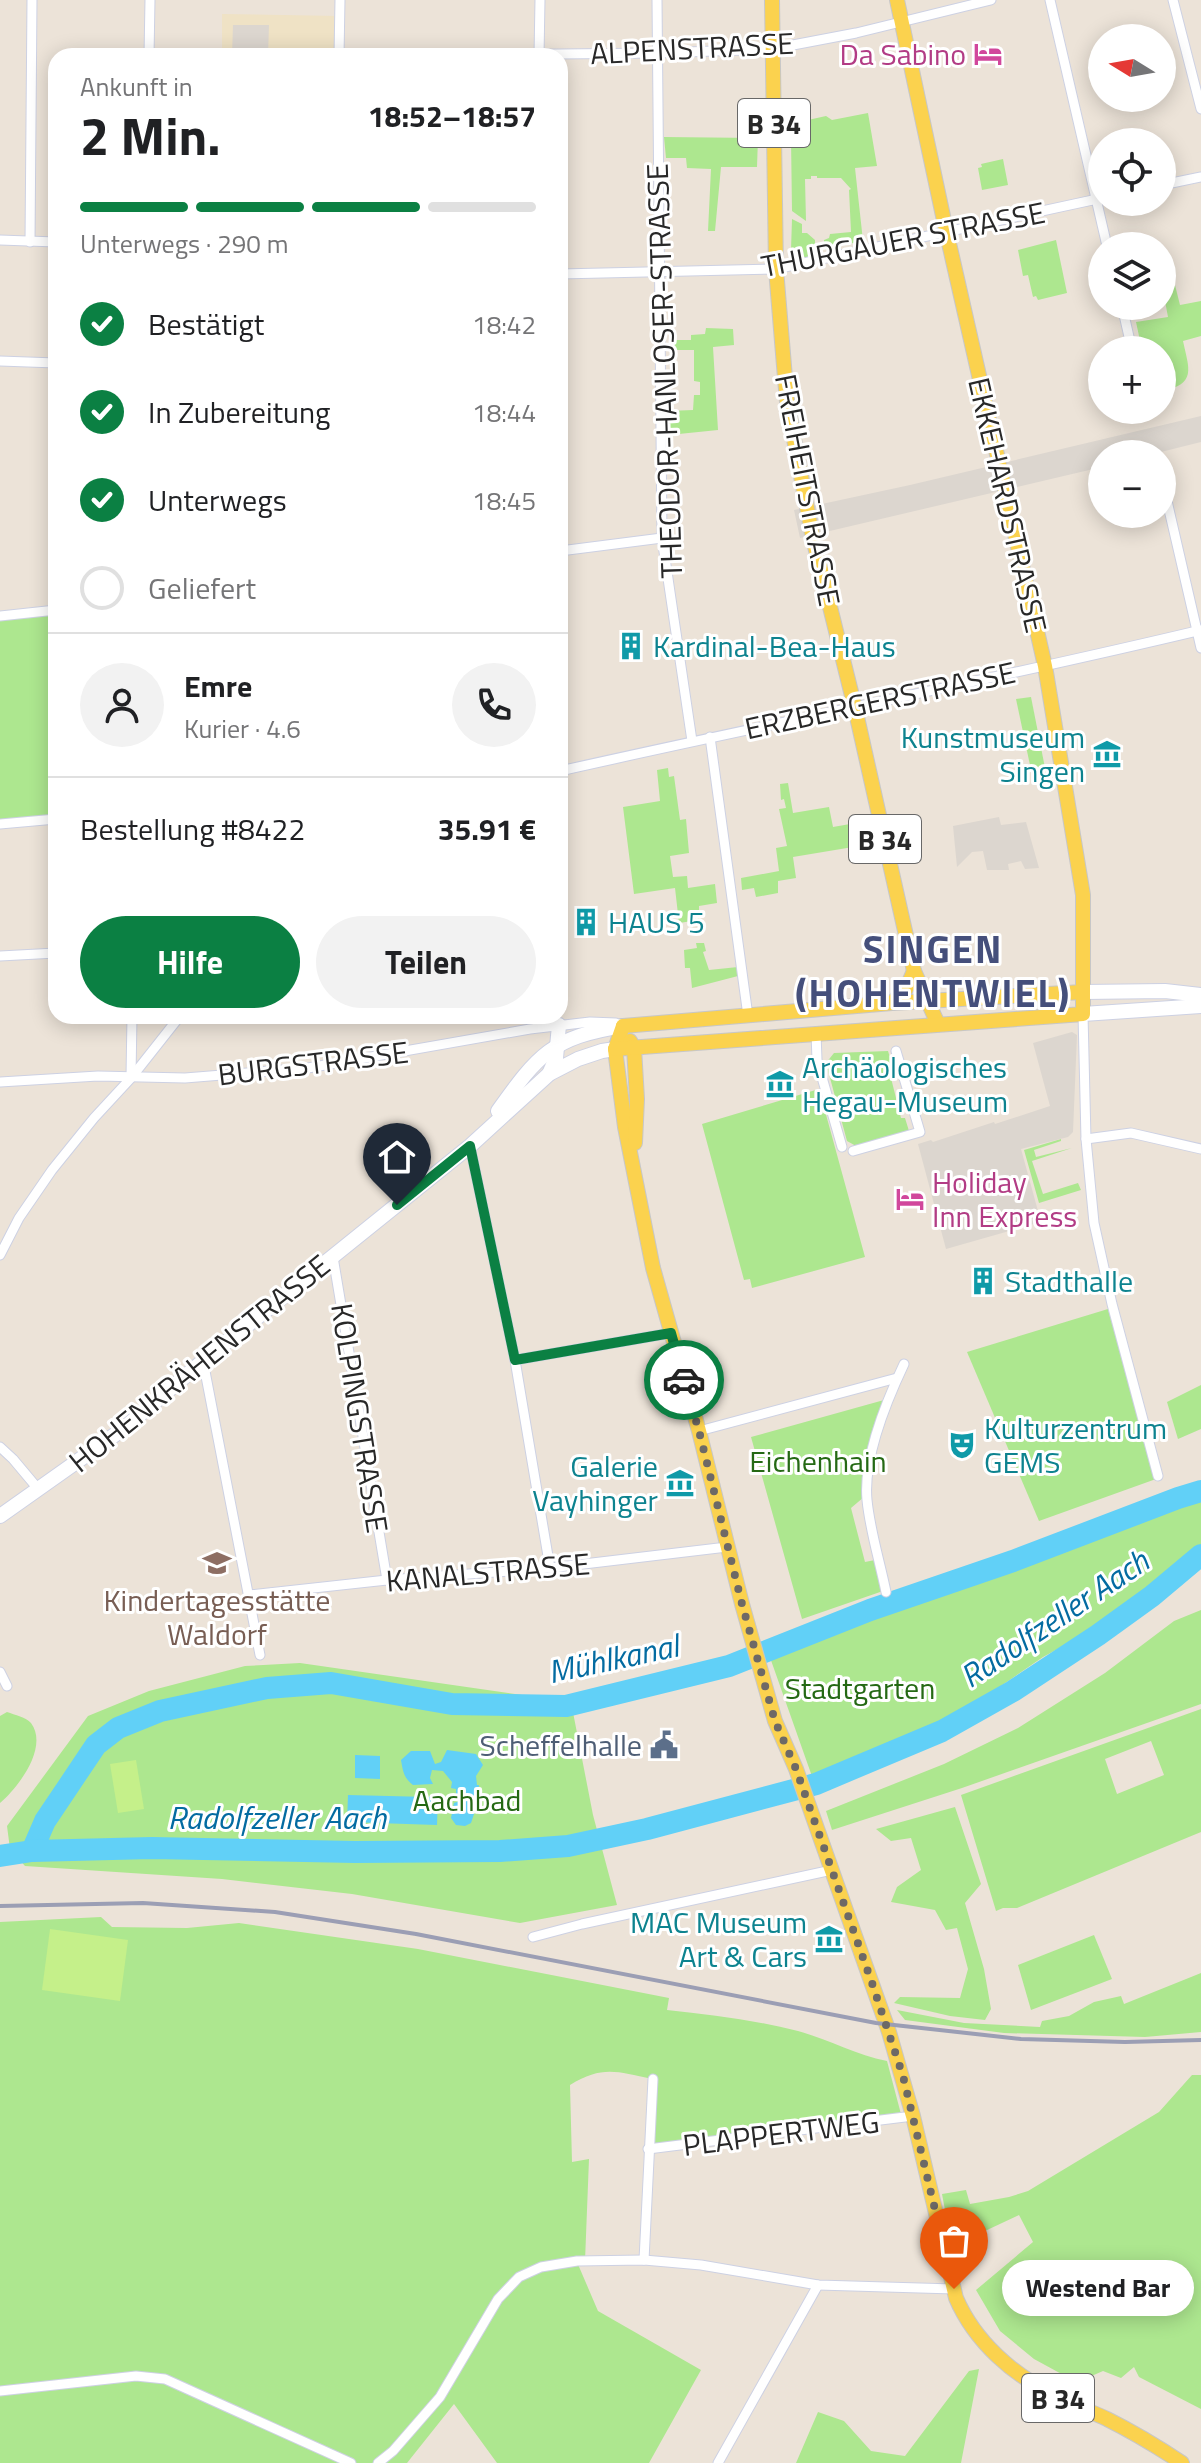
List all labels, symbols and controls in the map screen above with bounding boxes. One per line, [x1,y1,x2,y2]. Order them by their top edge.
street label: ALPENSTRASSE [589,20,795,76]
north arrow [1088,24,1176,112]
map controls [1088,24,1176,528]
place label: Da Sabino [839,31,966,77]
hotel icon: Da Sabino [973,39,1003,69]
text: Ankunft in [80,67,193,106]
text: 18:52–18:57 [368,93,536,139]
text: 2 Min. [80,96,221,175]
road number: B 34 [738,99,810,147]
button: locate [1088,128,1176,216]
street label: THEODOR-HANLOSER-STRASSE [634,163,694,579]
street label: THURGAUER STRASSE [757,189,1049,289]
text: Unterwegs · 290 m [80,224,288,263]
button: layers [1088,232,1176,320]
text: Bestätigt [148,301,264,347]
icon: check [80,302,124,346]
text: 18:42 [472,305,536,344]
button: + [1088,336,1176,424]
street label: FREIHEITSTRASSE [763,370,853,610]
street label: EKKEHARDSTRASSE [956,373,1060,637]
text: In Zubereitung [148,389,331,435]
icon: check [80,390,124,434]
text: 18:44 [472,393,536,432]
button: − [1088,440,1176,528]
text: Unterwegs [148,477,287,523]
icon: check [80,478,124,522]
text: 18:45 [472,481,536,520]
text: Geliefert [148,565,256,611]
place label: Kardinal-Bea-Haus [653,623,896,669]
building icon: Kardinal-Bea-Haus [616,631,646,661]
street label: ERZBERGERSTRASSE [741,649,1019,751]
button: person [80,663,164,747]
text: Emre [184,663,252,709]
button: phone [452,663,536,747]
text: Kurier · 4.6 [184,709,301,748]
place label: Kunstmuseum Singen [901,714,1085,794]
museum icon: Kunstmuseum Singen [1092,739,1122,769]
text: Bestellung #8422 [80,806,305,852]
text: 35.91 € [438,806,536,852]
road number: B 34 [849,815,921,863]
place label: HAUS 5 [608,899,705,945]
building icon: HAUS 5 [571,907,601,937]
button: Hilfe [80,916,300,1008]
button: Teilen [316,916,536,1008]
district label: SINGEN (HOHENTWIEL) [795,920,1071,1022]
street label: BURGSTRASSE [215,1028,411,1098]
place label: Archäologisches Hegau-Museum [802,1044,1008,1124]
museum icon: Archäologisches Hegau-Museum [765,1069,795,1099]
pin [363,1123,431,1205]
icon: home [375,1135,419,1179]
place label: Holiday Inn Express [932,1159,1077,1239]
hotel icon: Holiday Inn Express [895,1184,925,1214]
street label: HOHENKRÄHENSTRASSE [58,1243,340,1483]
place label: Stadthalle [1005,1258,1133,1304]
building icon: Stadthalle [968,1266,998,1296]
street label: KOLPINGSTRASSE [319,1300,401,1536]
courier [644,1340,724,1420]
icon: car [662,1358,706,1402]
place label: Kulturzentrum GEMS [984,1405,1167,1485]
theatre icon: Kulturzentrum GEMS [947,1430,977,1460]
park label: Eichenhain [749,1438,887,1484]
place label: Galerie Vayhinger [532,1443,658,1523]
museum icon: Galerie Vayhinger [665,1468,695,1498]
water label: Radolfzeller Aach [950,1536,1159,1699]
street label: KANALSTRASSE [384,1540,592,1604]
school or university icon: Kindertagesstätte Waldorf [202,1548,232,1578]
place label: Kindertagesstätte Waldorf [104,1577,330,1657]
water label: Mühlkanal [543,1620,686,1695]
park label: Stadtgarten [785,1665,935,1711]
place label: Scheffelhalle [480,1722,642,1768]
public building icon: Scheffelhalle [649,1730,679,1760]
park label: Aachbad [413,1777,521,1823]
water label: Radolfzeller Aach [168,1793,387,1841]
place label: MAC Museum Art & Cars [630,1899,807,1979]
museum icon: MAC Museum Art & Cars [814,1924,844,1954]
street label: PLAPPERTWEG [680,2098,882,2168]
pin [920,2207,988,2289]
icon: bag [932,2219,976,2263]
callout: Westend Bar [1002,2261,1194,2317]
text: Westend Bar [1025,2268,1171,2307]
road number: B 34 [1022,2374,1094,2422]

